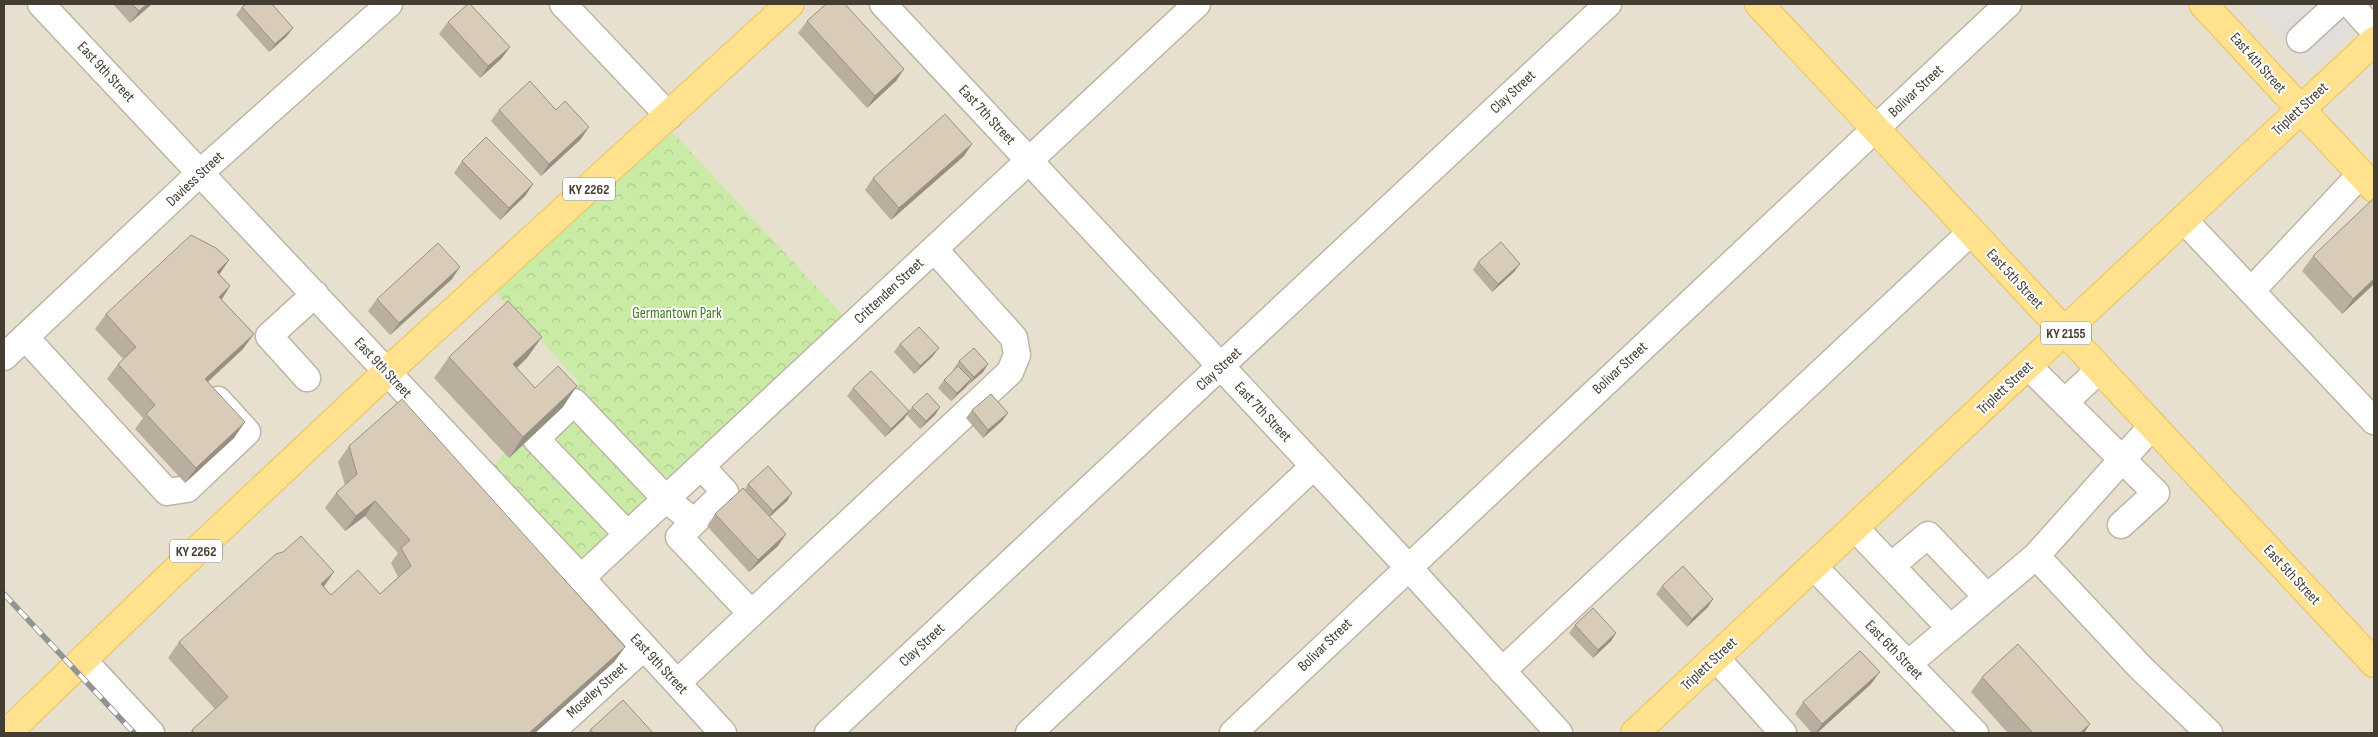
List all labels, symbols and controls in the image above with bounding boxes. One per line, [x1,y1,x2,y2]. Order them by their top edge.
street label: East 4th Street [2226,29,2291,98]
street label: East 9th Street [73,38,139,107]
street label: Bolivar Street [1884,60,1948,121]
street label: Clay Street [1486,66,1540,118]
street label: Triplett Street [2268,78,2332,140]
street label: East 7th Street [954,81,1020,149]
street label: Daviess Street [162,147,228,211]
road number: KY 2262 [563,178,615,200]
street label: East 5th Street [1982,245,2048,313]
street label: Crittenden Street [850,254,928,328]
park label: Germantown Park [632,304,722,323]
road number: KY 2155 [2041,322,2091,344]
street label: East 9th Street [350,334,416,403]
street label: Bolivar Street [1588,337,1652,398]
street label: Clay Street [1192,343,1246,395]
street label: Triplett Street [1973,357,2037,419]
street label: East 7th Street [1230,378,1296,446]
road number: KY 2262 [170,540,222,562]
street label: East 5th Street [2259,541,2325,609]
street label: Bolivar Street [1294,614,1357,676]
street label: East 6th Street [1861,616,1927,684]
street label: Clay Street [895,619,949,671]
street label: East 9th Street [626,630,692,699]
street label: Triplett Street [1677,633,1741,695]
street label: Moseley Street [563,658,632,722]

